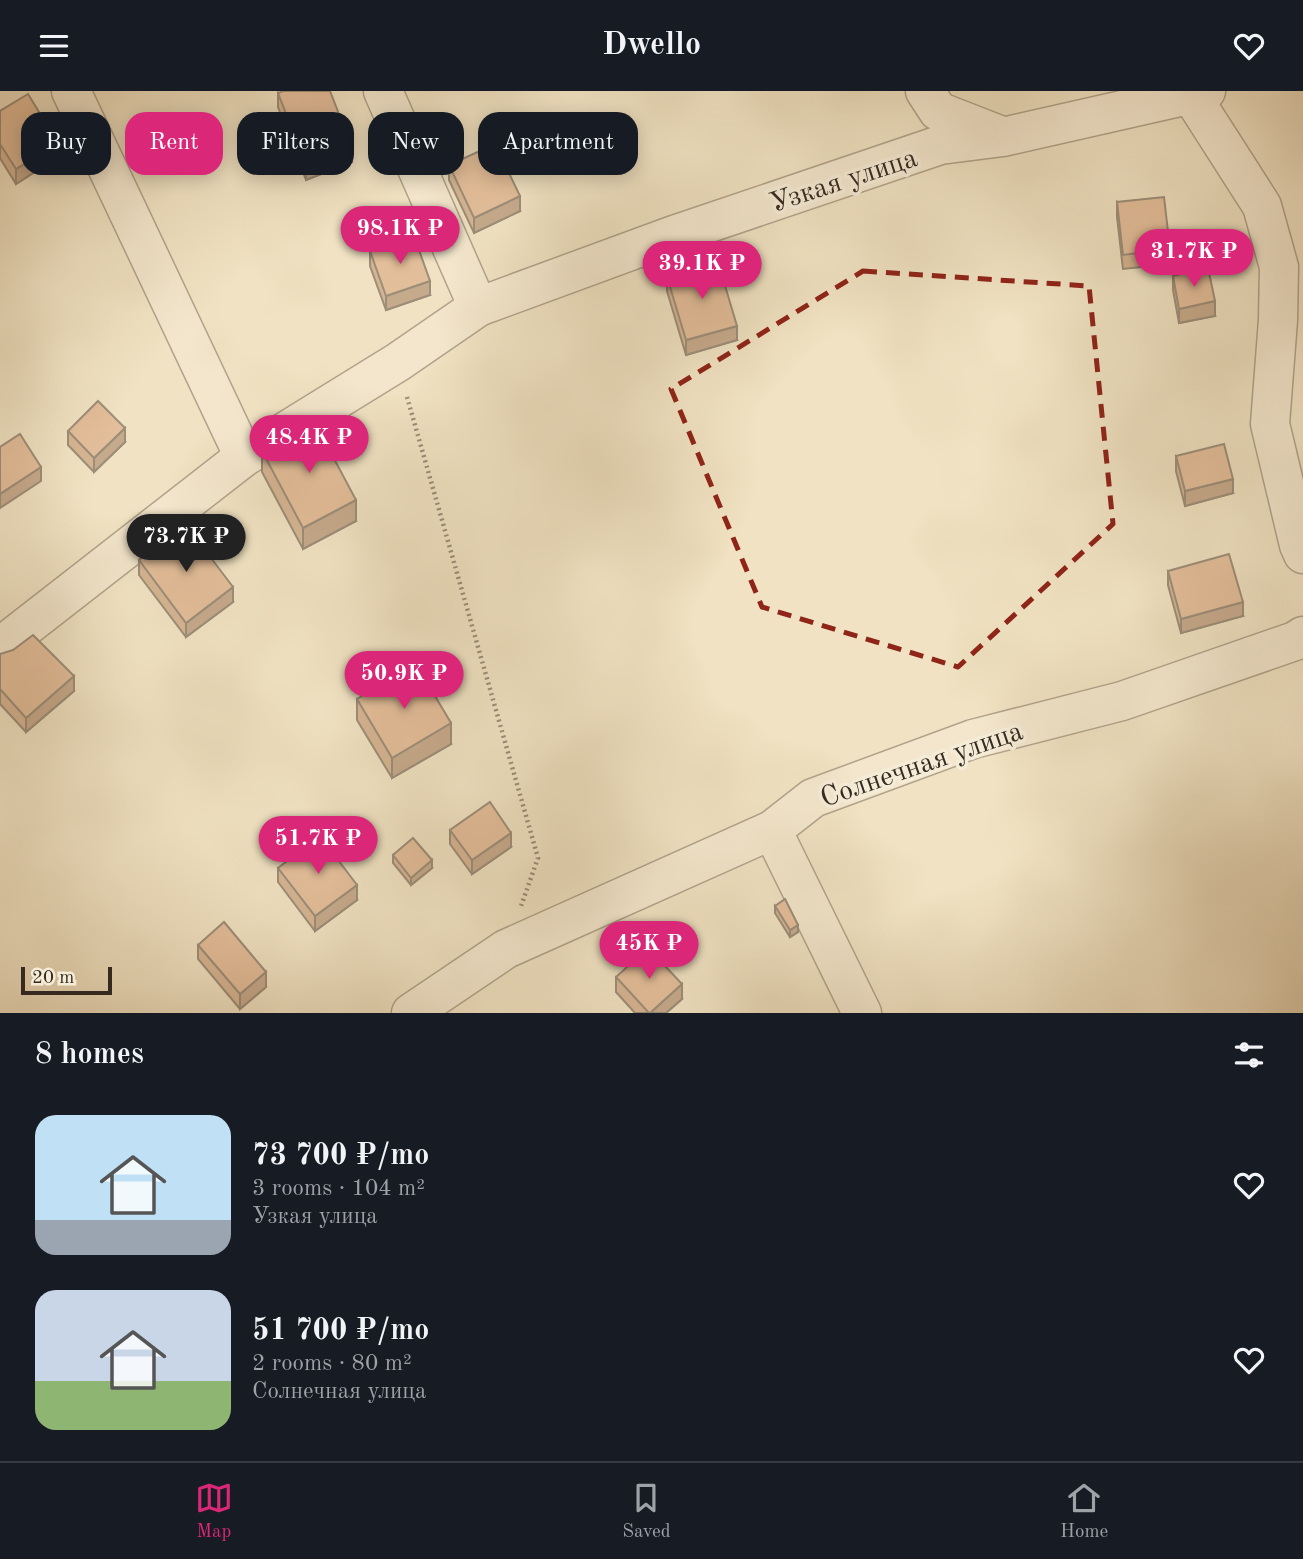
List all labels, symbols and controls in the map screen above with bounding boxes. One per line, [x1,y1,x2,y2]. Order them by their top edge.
icon: menu [35,27,73,65]
icon: heart [1230,27,1268,65]
text: Dwello [602,30,701,62]
chip: Buy [21,112,111,175]
chip: Rent [125,112,223,175]
chip: Filters [237,112,354,175]
chip: New [368,112,464,175]
chip: Apartment [478,112,638,175]
street label: Узкая улица [767,145,921,219]
pin: 98.1K ₽ [335,207,465,266]
text: 98.1K ₽ [357,217,443,240]
pin: 31.7K ₽ [1129,229,1259,289]
text: 31.7K ₽ [1151,240,1237,263]
pin: 39.1K ₽ [637,241,767,301]
text: 39.1K ₽ [659,252,745,275]
pin: 48.4K ₽ [244,415,374,475]
text: 48.4K ₽ [266,426,352,449]
pin: 73.7K ₽ [121,515,251,574]
text: 73.7K ₽ [143,525,229,548]
pin: 50.9K ₽ [339,651,469,711]
text: 50.9K ₽ [361,662,447,685]
street label: Солнечная улица [817,718,1027,814]
pin: 51.7K ₽ [253,817,383,876]
text: 51.7K ₽ [275,827,361,850]
pin: 45K ₽ [600,921,698,981]
text: 45K ₽ [616,932,682,955]
scale bar [21,964,112,996]
text: 20 m [32,969,74,988]
icon: filters [1230,1036,1268,1074]
text: 8 homes [35,1040,144,1070]
text: 73 700 ₽/mo [252,1141,429,1171]
icon: home [91,1143,175,1227]
icon: heart [1230,1166,1268,1204]
text: 3 rooms · 104 m² [252,1177,425,1200]
text: Узкая улица [252,1205,378,1228]
text: 51 700 ₽/mo [252,1316,429,1346]
icon: home [91,1318,175,1402]
icon: heart [1230,1341,1268,1379]
text: 2 rooms · 80 m² [252,1352,412,1375]
text: Солнечная улица [252,1380,426,1403]
tab: Map [195,1479,233,1544]
tab: Saved [622,1479,671,1544]
tab: Home [1060,1479,1108,1544]

